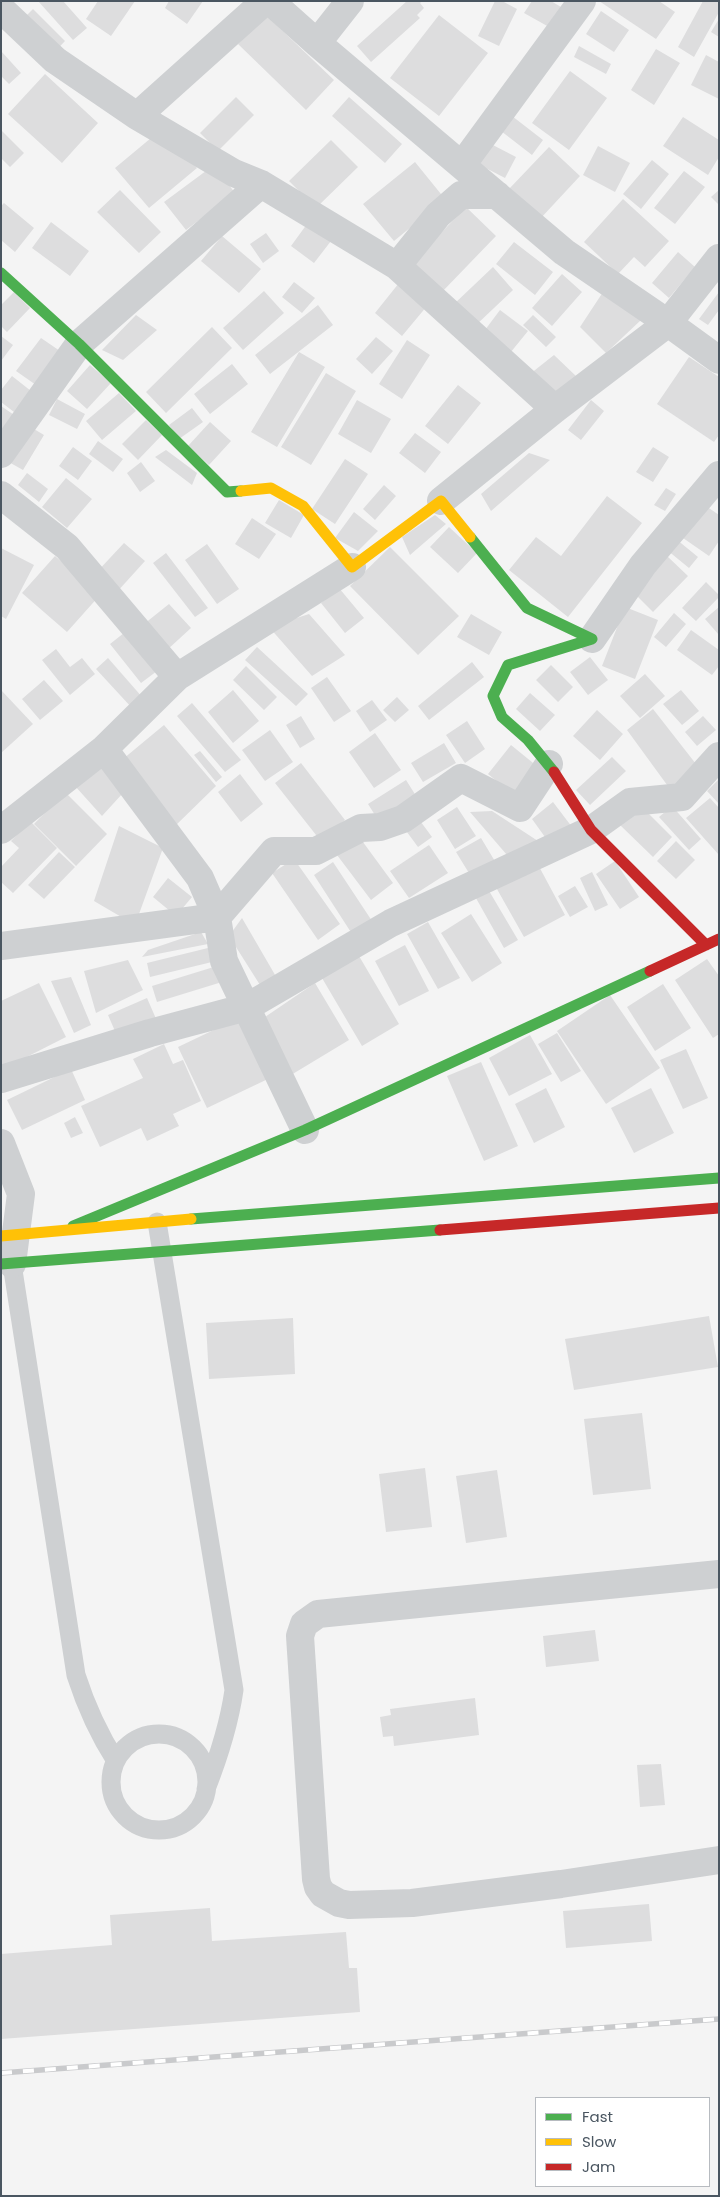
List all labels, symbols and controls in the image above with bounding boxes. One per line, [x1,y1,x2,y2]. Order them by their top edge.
legend [535,2097,710,2187]
text: Fast [582,2106,613,2127]
text: Slow [582,2131,616,2152]
text: Jam [582,2156,616,2177]

